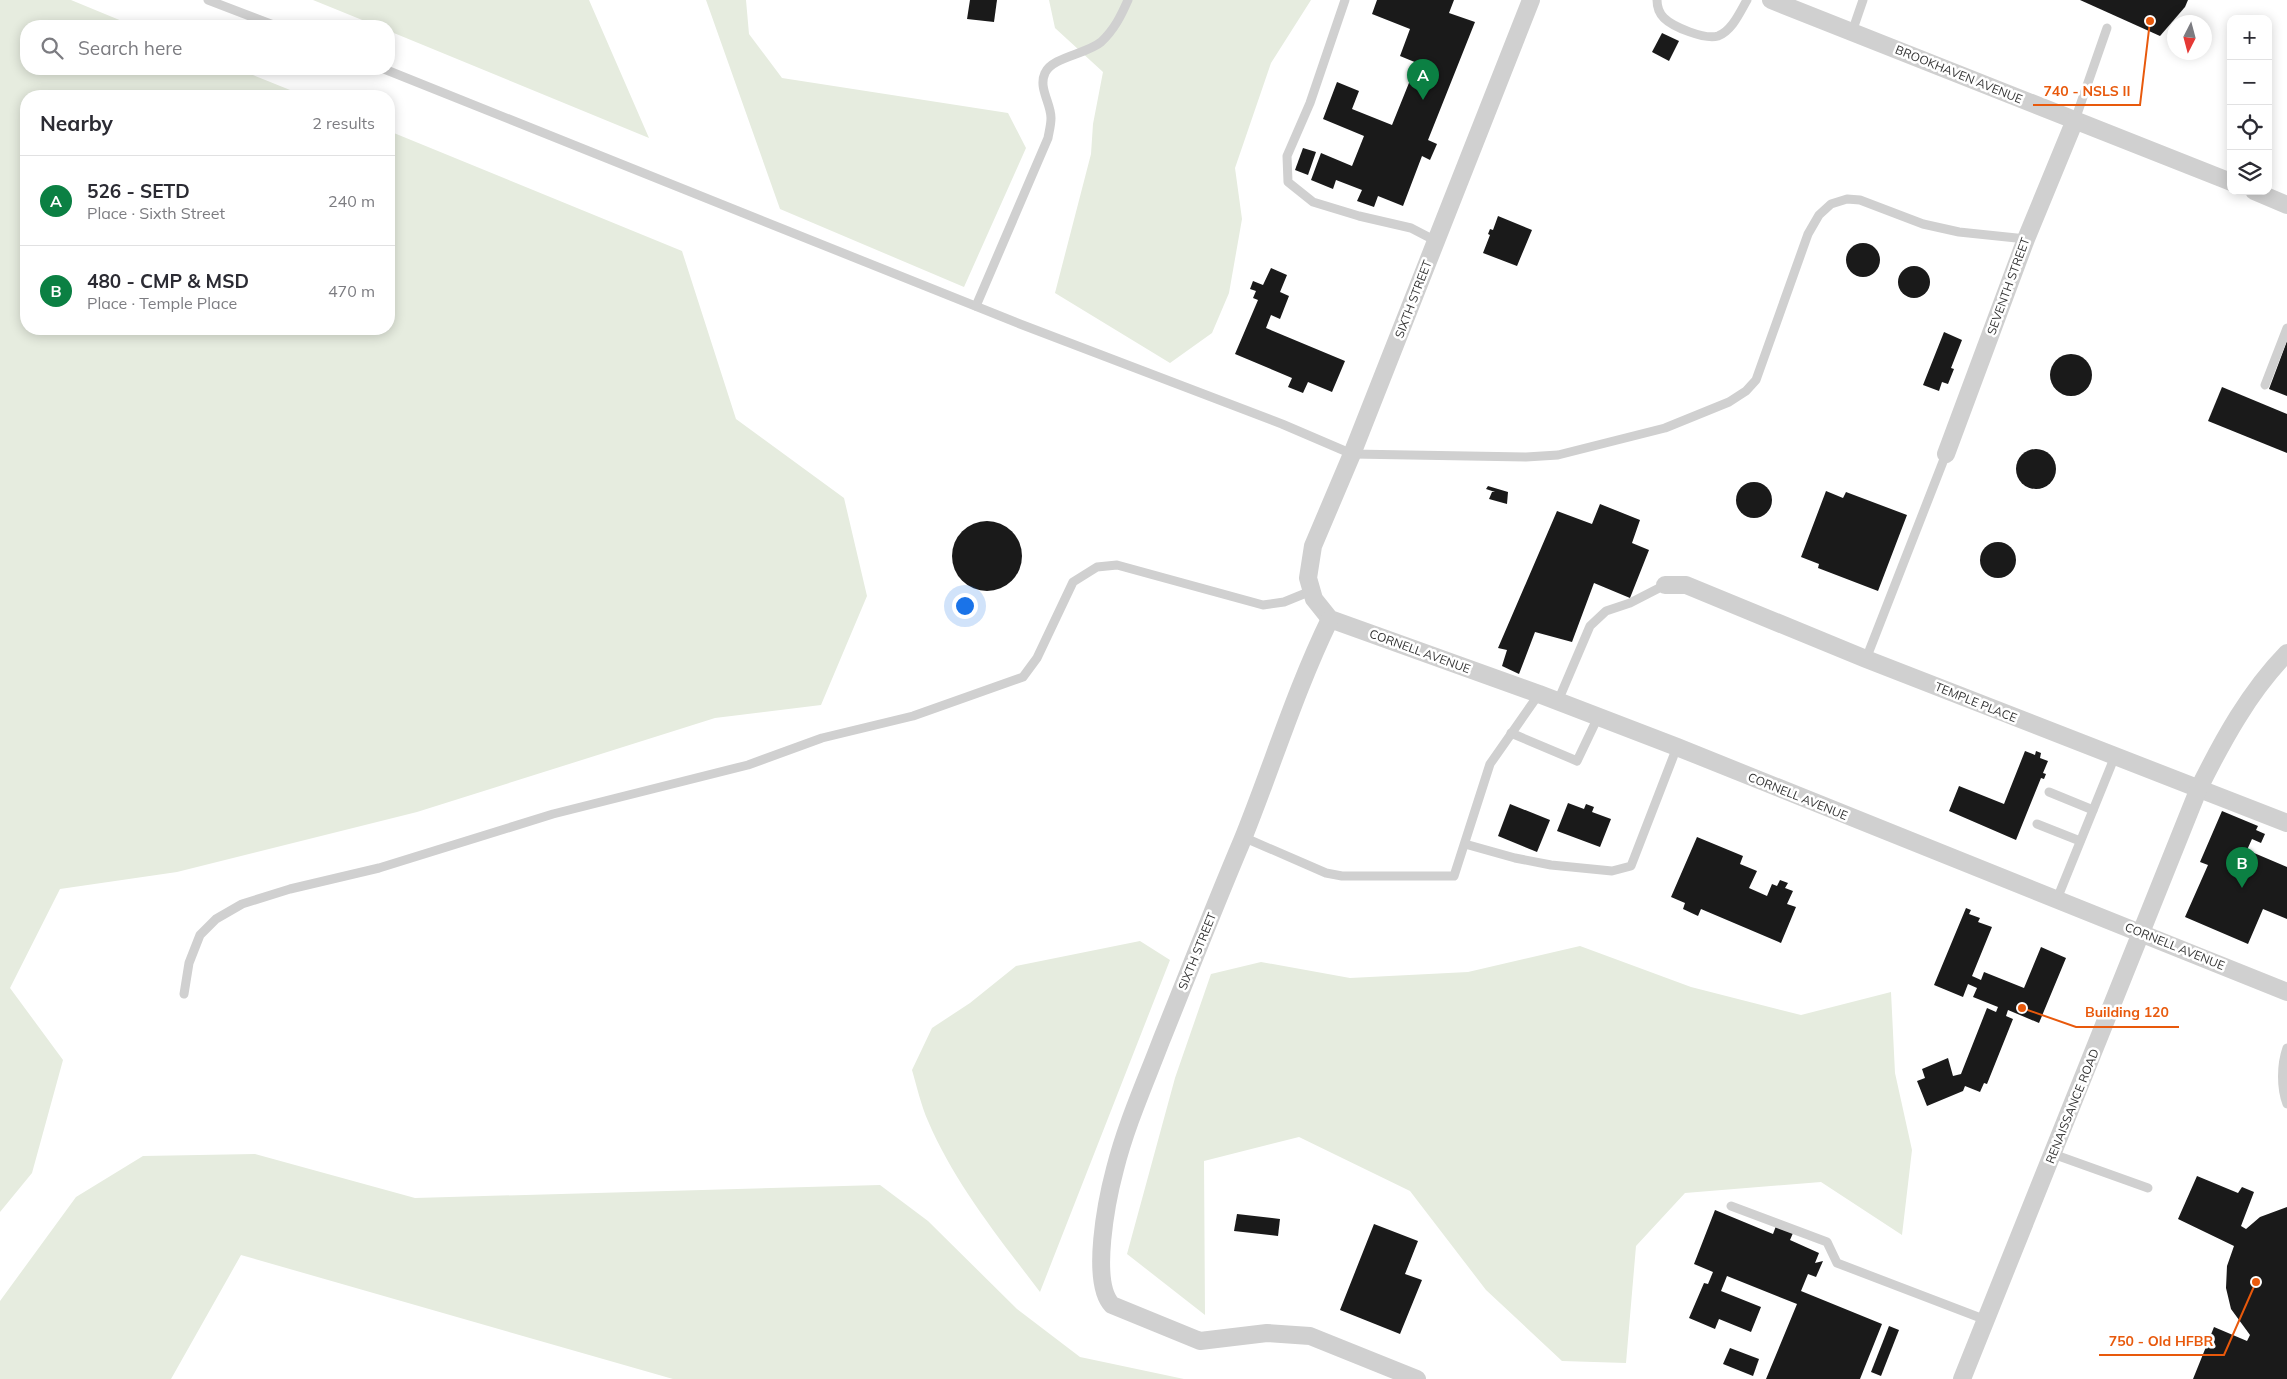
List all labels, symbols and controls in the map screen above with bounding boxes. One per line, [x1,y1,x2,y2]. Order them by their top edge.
north arrow [2167,15,2212,60]
map controls [2227,15,2272,195]
button: + [2227,15,2272,60]
search box [20,20,395,75]
icon: search [38,34,66,62]
text: Search here [78,36,182,60]
street label: BROOKHAVEN AVENUE [1893,42,2025,106]
pin: A [1407,59,1439,100]
button: − [2227,60,2272,105]
callout: 740 - NSLS II [2033,76,2140,105]
text: 740 - NSLS II [2043,82,2131,100]
button: locate [2227,105,2272,150]
text: Nearby [40,110,113,136]
text: 2 results [312,113,375,133]
button: layers [2227,150,2272,195]
text: 526 - SETD [87,179,190,203]
text: A [50,191,62,211]
text: 240 m [328,191,375,211]
text: Place · Sixth Street [87,203,225,223]
street label: SEVENTH STREET [1983,235,2033,337]
street label: SIXTH STREET [1391,257,1435,340]
text: 480 - CMP & MSD [87,269,249,293]
text: B [50,281,62,301]
text: 470 m [328,281,375,301]
text: Place · Temple Place [87,293,237,313]
your location [952,593,978,619]
street label: CORNELL AVENUE [1368,626,1472,676]
street label: TEMPLE PLACE [1933,679,2019,725]
street label: CORNELL AVENUE [1746,769,1850,823]
pin: B [2226,847,2258,888]
street label: SIXTH STREET [1175,909,1220,992]
street label: CORNELL AVENUE [2123,919,2227,973]
callout: Building 120 [2076,998,2179,1027]
text: Building 120 [2085,1003,2169,1021]
street label: RENAISSANCE ROAD [2042,1046,2102,1166]
callout: 750 - Old HFBR [2099,1326,2224,1355]
text: 750 - Old HFBR [2109,1332,2213,1350]

